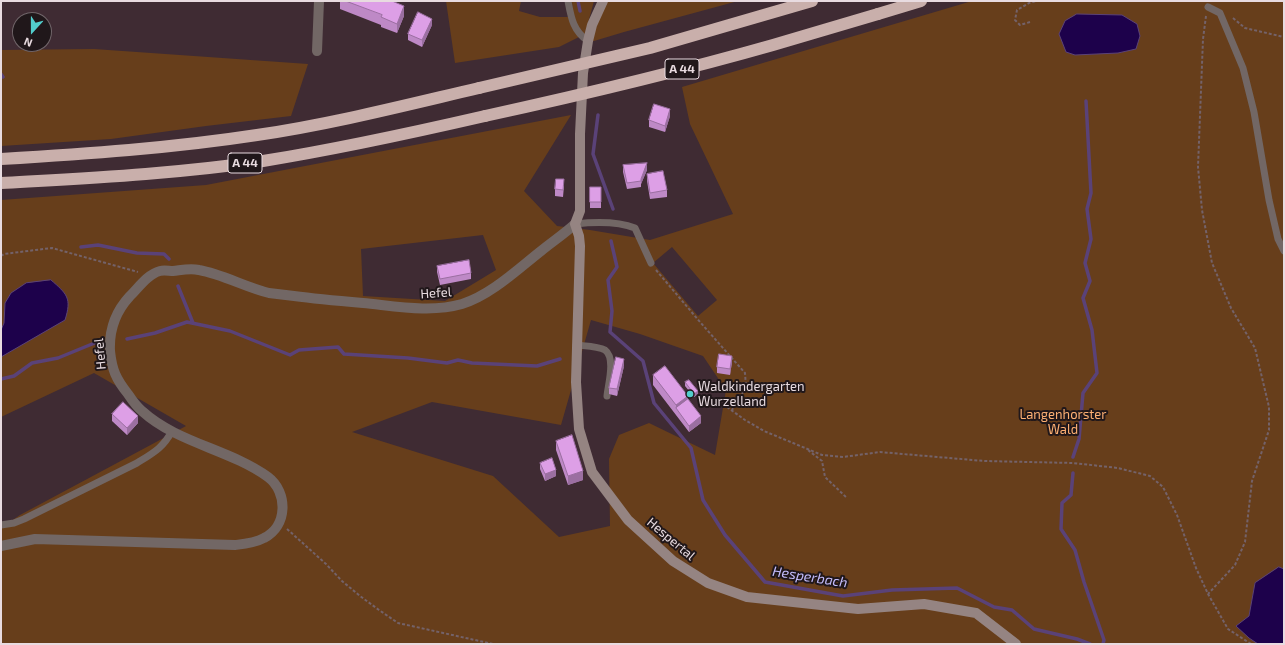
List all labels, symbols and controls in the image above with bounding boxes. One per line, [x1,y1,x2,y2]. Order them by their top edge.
north arrow [12,12,52,52]
text: N [22,35,34,50]
road number: A 44 [665,59,699,79]
road number: A 44 [228,153,262,173]
street label: Hefel [420,284,452,302]
street label: Hefel [91,338,109,370]
place label: Waldkindergarten Wurzelland [698,379,805,410]
marker: Waldkindergarten Wurzelland [685,389,695,399]
park label: Langenhorster Wald [1019,407,1107,438]
street label: Hespertal [644,514,698,564]
water label: Hesperbach [771,563,849,591]

